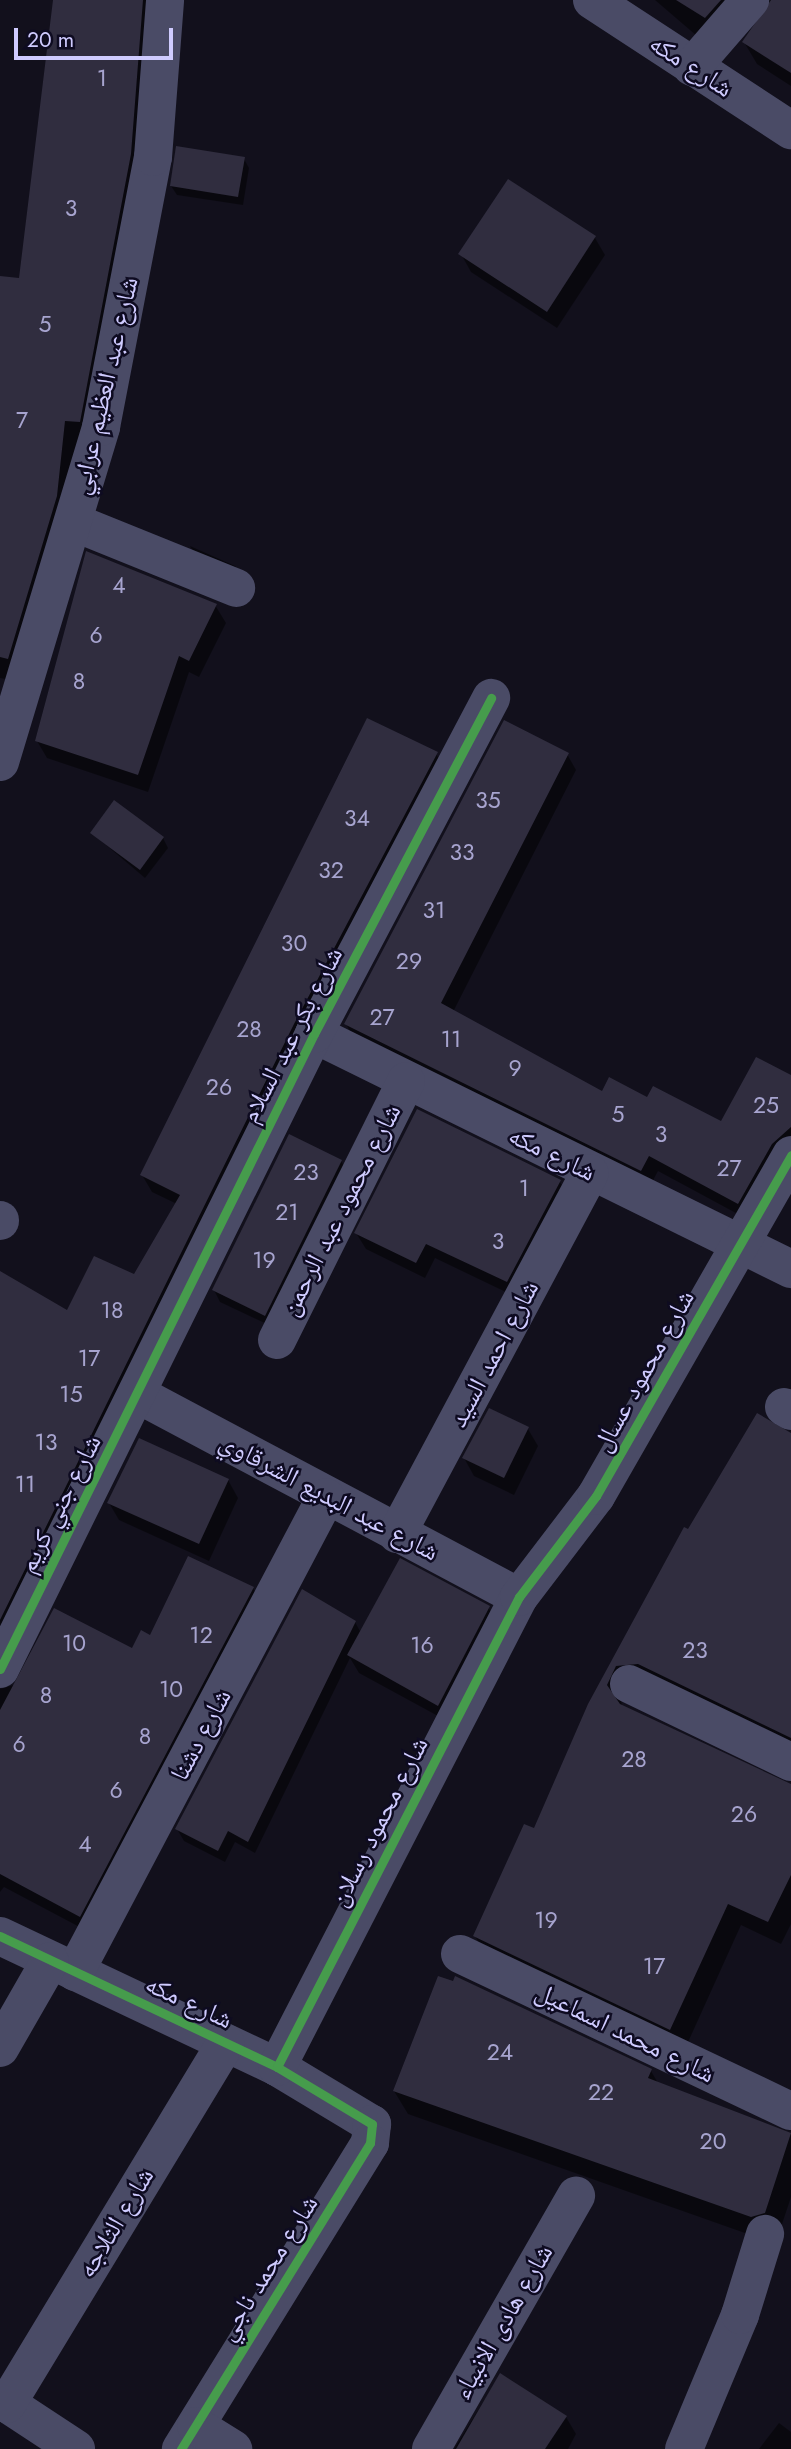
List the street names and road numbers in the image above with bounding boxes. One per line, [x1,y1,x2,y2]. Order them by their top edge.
street label: شارع مكه [644,28,738,104]
street label: شارع عبد العظيم عرابي [65,274,145,498]
street label: شارع بكر عبد السلام [234,942,350,1128]
street label: شارع محمود عبد الرحمن [274,1099,408,1321]
street label: شارع مكه [503,1120,601,1188]
street label: شارع احمد السيد [442,1275,546,1433]
street label: شارع محمود عسال [587,1285,701,1457]
street label: شارع عبد البديع الشرقاوي [214,1426,444,1568]
street label: شارع جني كريم [12,1430,108,1578]
street label: شارع دشنا [164,1684,238,1786]
street label: شارع محمود رسلان [323,1732,435,1912]
street label: شارع مكه [140,1968,238,2036]
street label: شارع محمد اسماعيل [530,1976,720,2090]
street label: شارع الثلاجه [71,2162,161,2284]
street label: شارع محمد ناجي [211,2190,325,2346]
street label: شارع هادى الانبياء [446,2239,560,2405]

